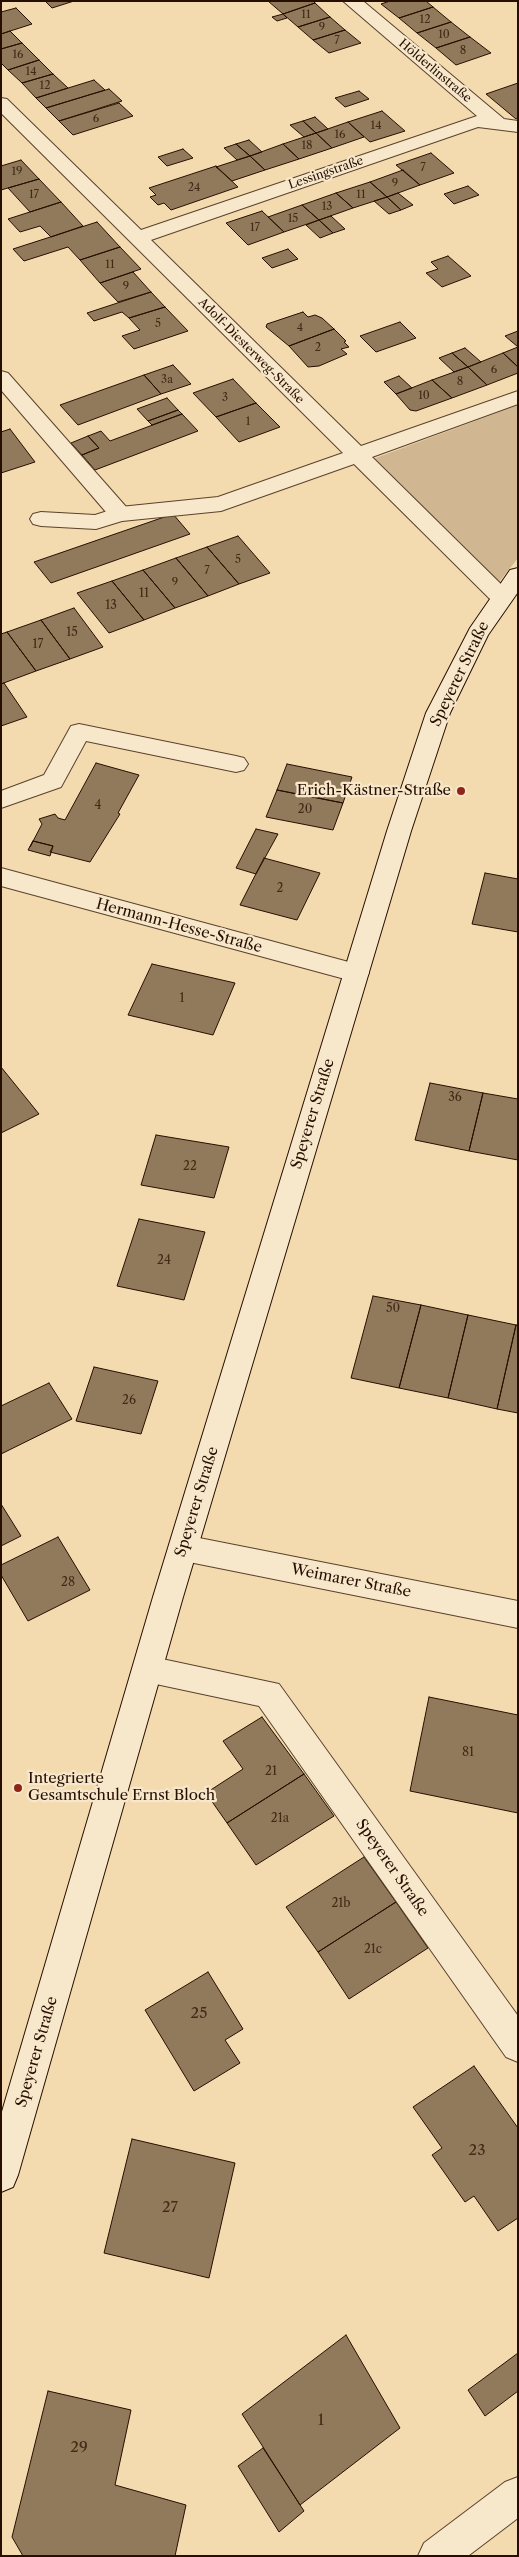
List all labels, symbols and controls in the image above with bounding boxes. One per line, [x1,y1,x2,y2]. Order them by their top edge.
house number: 11 [301,8,311,22]
house number: 12 [420,13,430,27]
house number: 9 [319,21,325,35]
house number: 10 [438,28,450,42]
house number: 7 [334,34,340,48]
street label: Hölderlinstraße [396,36,474,106]
house number: 8 [460,44,466,58]
house number: 16 [12,48,24,62]
house number: 14 [26,65,36,79]
house number: 12 [40,79,50,93]
house number: 6 [93,112,99,126]
house number: 14 [371,119,381,133]
house number: 16 [334,128,346,142]
house number: 18 [301,139,313,153]
street label: Lessingstraße [287,153,365,193]
house number: 7 [420,161,426,175]
house number: 19 [11,165,23,179]
house number: 9 [392,177,398,191]
house number: 24 [188,181,200,195]
house number: 17 [29,188,39,202]
house number: 11 [356,188,366,202]
house number: 13 [322,200,332,214]
house number: 15 [288,212,298,226]
house number: 17 [250,221,260,235]
house number: 11 [105,258,115,272]
house number: 9 [123,280,129,294]
street label: Adolf-Diesterweg-Straße [195,295,307,407]
house number: 5 [155,317,161,331]
house number: 4 [297,321,303,335]
house number: 2 [315,341,321,355]
house number: 6 [491,363,497,377]
house number: 3a [161,373,173,387]
house number: 8 [457,375,463,389]
house number: 10 [418,389,430,403]
house number: 3 [222,391,228,405]
house number: 1 [246,415,250,429]
house number: 5 [235,553,241,567]
house number: 7 [204,564,210,578]
house number: 9 [172,576,178,590]
house number: 11 [139,587,149,601]
house number: 13 [105,599,117,613]
street label: Speyerer Straße [427,619,493,729]
house number: 15 [66,626,78,640]
house number: 17 [33,638,43,652]
place label: Erich-Kästner-Straße [297,782,451,800]
marker: Erich-Kästner-Straße [455,785,467,797]
house number: 4 [95,799,101,813]
house number: 20 [298,803,312,817]
house number: 2 [277,882,283,896]
street label: Hermann-Hesse-Straße [94,895,264,957]
house number: 1 [179,992,185,1006]
street label: Speyerer Straße [288,1057,338,1171]
house number: 36 [448,1091,462,1105]
house number: 22 [183,1160,197,1174]
house number: 24 [157,1254,171,1268]
house number: 50 [386,1302,400,1316]
house number: 26 [122,1394,136,1408]
street label: Speyerer Straße [172,1445,222,1559]
street label: Weimarer Straße [289,1561,413,1601]
house number: 28 [61,1576,75,1590]
house number: 81 [462,1746,474,1760]
house number: 21 [265,1765,277,1779]
place label: Integrierte Gesamtschule Ernst Bloch [28,1770,215,1805]
marker: Integrierte Gesamtschule Ernst Bloch [12,1782,24,1794]
house number: 21a [271,1812,289,1826]
street label: Speyerer Straße [352,1816,432,1920]
house number: 21b [331,1897,351,1911]
house number: 21c [364,1943,382,1957]
street label: Speyerer Straße [13,1994,61,2110]
house number: 25 [191,2005,207,2023]
house number: 23 [469,2142,485,2160]
house number: 27 [162,2199,178,2217]
house number: 1 [318,2412,324,2430]
house number: 29 [70,2439,88,2457]

